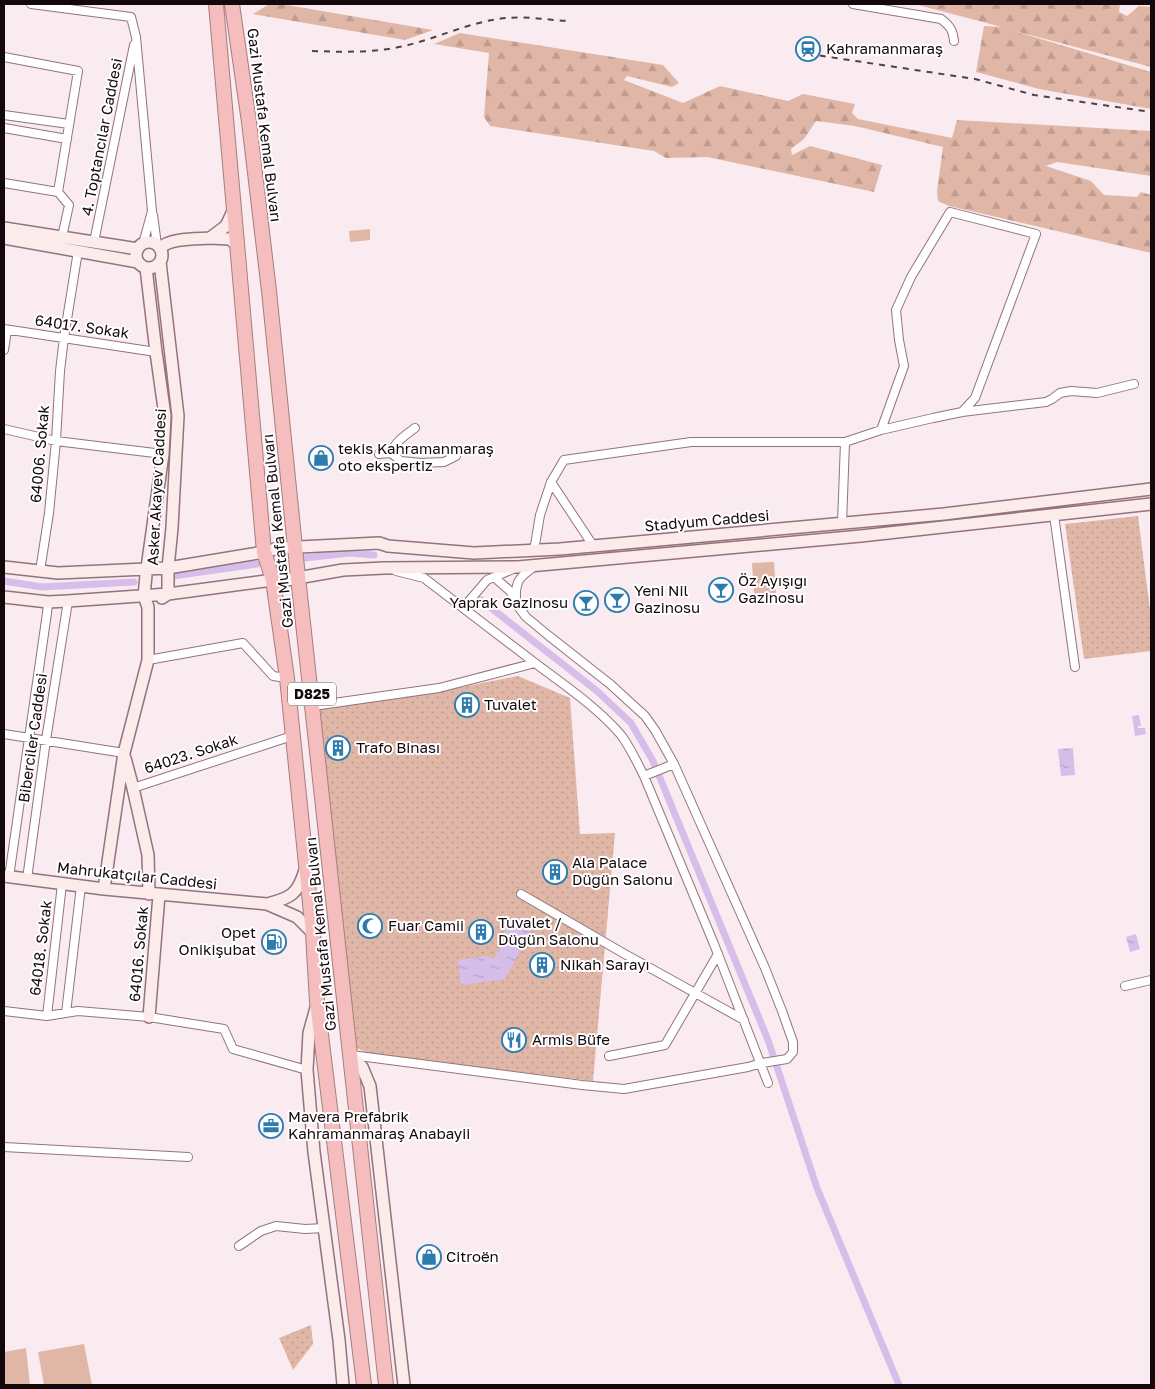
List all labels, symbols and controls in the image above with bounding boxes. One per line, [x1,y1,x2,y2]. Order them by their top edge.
street label: Gazi Mustafa Kemal Bulvarı [244,27,286,223]
station icon: Kahramanmaraş [795,36,821,62]
place label: Kahramanmaraş [826,39,943,57]
street label: 4. Toptancılar Caddesi [77,56,125,217]
street label: 64017. Sokak [34,310,131,342]
street label: 64006. Sokak [26,404,52,504]
street label: Asker Akayev Caddesi [143,408,169,566]
street label: Gazi Mustafa Kemal Bulvarı [258,433,296,629]
place label: tekis Kahramanmaraş oto ekspertiz [338,439,494,474]
shop icon: tekis Kahramanmaraş oto ekspertiz [308,445,334,471]
street label: Stadyum Caddesi [644,506,770,534]
place label: Öz Ayışığı Gazinosu [738,571,807,606]
bar icon: Öz Ayışığı Gazinosu [708,577,734,603]
place label: Yeni Nil Gazinosu [634,581,700,616]
bar icon: Yeni Nil Gazinosu [604,587,630,613]
bar icon: Yaprak Gazinosu [573,590,599,616]
place label: Yaprak Gazinosu [450,593,568,611]
street label: Biberciler Caddesi [14,672,50,804]
road number: D825 [288,682,336,706]
building icon: Tuvalet [454,692,480,718]
place label: Tuvalet [484,695,537,713]
street label: 64023. Sokak [142,729,240,777]
building icon: Trafo Binası [325,735,351,761]
place label: Trafo Binası [356,738,440,756]
street label: Gazi Mustafa Kemal Bulvarı [301,836,339,1032]
place label: Ala Palace Düğün Salonu [572,853,673,888]
street label: Mahrukatçılar Caddesi [56,858,218,892]
building icon: Ala Palace Düğün Salonu [542,859,568,885]
street label: 64018. Sokak [25,899,55,997]
street label: 64016. Sokak [125,905,151,1003]
mosque icon: Fuar Camii [357,913,383,939]
place label: Tuvalet / Düğün Salonu [498,913,599,948]
place label: Fuar Camii [388,916,464,934]
building icon: Tuvalet / Düğün Salonu [468,919,494,945]
place label: Opet Onikişubat [179,923,256,958]
fuel station icon: Opet Onikişubat [261,929,287,955]
building icon: Nikah Sarayı [529,952,555,978]
place label: Nikah Sarayı [560,955,650,973]
restaurant icon: Armis Büfe [501,1027,527,1053]
place label: Armis Büfe [532,1030,610,1048]
place label: Mavera Prefabrik Kahramanmaraş Anabayii [288,1107,470,1142]
office icon: Mavera Prefabrik Kahramanmaraş Anabayii [258,1113,284,1139]
shop icon: Citroën [416,1244,442,1270]
place label: Citroën [446,1247,499,1265]

